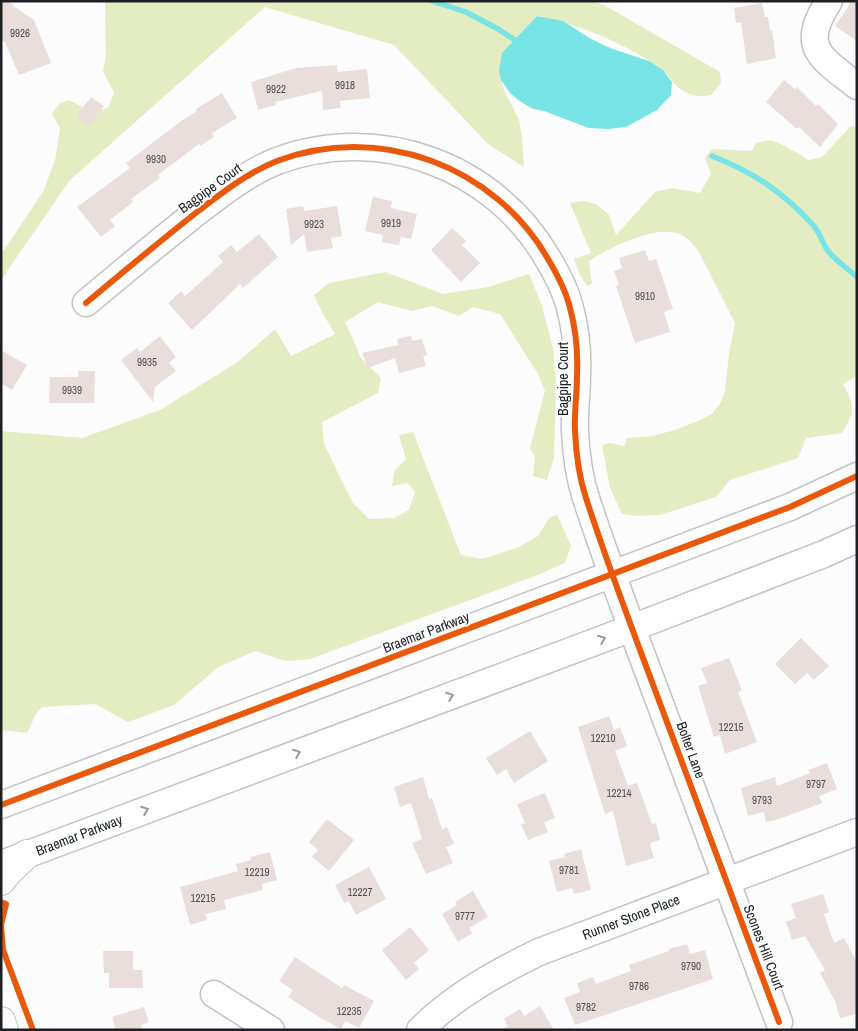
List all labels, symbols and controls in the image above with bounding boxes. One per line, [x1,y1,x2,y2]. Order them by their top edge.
house number: 9926 [10,26,30,40]
house number: 9918 [335,78,355,92]
house number: 9922 [266,82,286,96]
house number: 9930 [146,152,166,166]
street label: Bagpipe Court [175,159,245,217]
house number: 9919 [381,216,401,230]
house number: 9923 [304,217,324,231]
house number: 9910 [635,289,655,303]
street label: Bagpipe Court [554,342,572,416]
house number: 9935 [137,355,157,369]
house number: 9939 [62,383,82,397]
street label: Braemar Parkway [380,607,472,657]
one-way arrow [597,635,606,645]
one-way arrow [445,692,453,702]
street label: Bolter Lane [673,719,709,781]
house number: 12215 [718,720,744,734]
house number: 12210 [590,731,616,745]
one-way arrow [293,749,301,759]
house number: 9797 [806,777,826,791]
house number: 12214 [606,786,632,800]
house number: 9793 [752,793,772,807]
one-way arrow [140,806,149,816]
street label: Braemar Parkway [33,810,125,860]
house number: 9781 [559,863,579,877]
house number: 12219 [244,865,270,879]
house number: 12227 [347,885,373,899]
street label: Runner Stone Place [580,890,682,944]
house number: 12215 [190,891,216,905]
street label: Scones Hill Court [740,902,788,992]
house number: 9777 [455,909,475,923]
house number: 9790 [681,959,701,973]
house number: 9786 [629,979,649,993]
house number: 9782 [576,1000,596,1014]
house number: 12235 [336,1004,362,1018]

